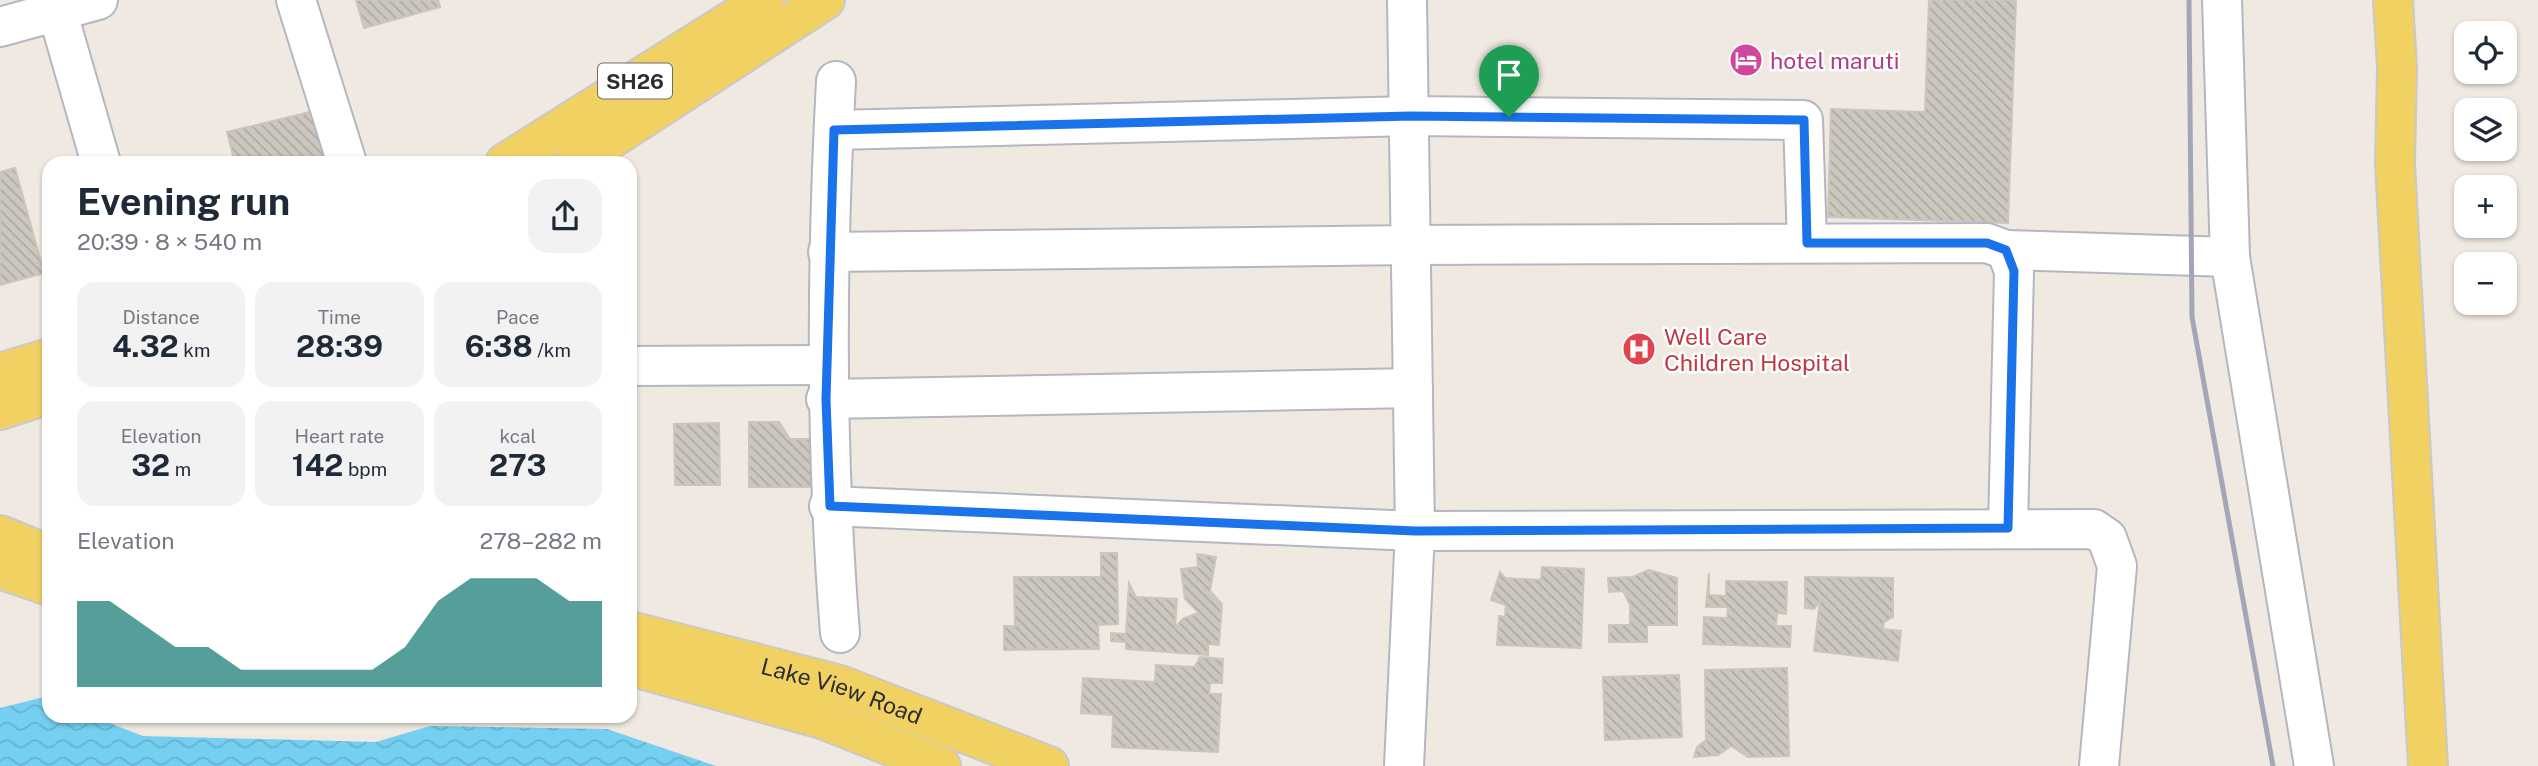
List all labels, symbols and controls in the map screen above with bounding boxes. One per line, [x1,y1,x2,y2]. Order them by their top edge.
map controls [2454,21,2517,315]
button: locate [2454,21,2517,84]
hotel icon: hotel maruti [1727,41,1765,79]
pin [1479,45,1539,117]
place label: hotel maruti [1770,47,1900,74]
icon: arrive [1490,56,1528,94]
road number: SH26 [598,64,672,98]
button: layers [2454,98,2517,161]
button: + [2454,175,2517,238]
text: Evening run [77,179,290,224]
button: share [528,179,602,253]
text: 20:39 · 8 × 540 m [77,228,262,255]
button: − [2454,252,2517,315]
text: Distance [123,306,200,328]
text: Time [318,306,361,328]
text: Pace [496,306,540,328]
place label: Well Care Children Hospital [1664,323,1850,376]
text: 4.32 [112,328,179,364]
text: 28:39 [296,328,383,364]
text: 6:38 [465,328,533,364]
hospital icon: Well Care Children Hospital [1620,330,1658,368]
text: km [179,339,210,361]
text: /km [533,339,571,361]
text: Elevation [121,425,201,447]
text: Heart rate [295,425,384,447]
text: kcal [499,425,536,447]
text: 32 [131,447,170,483]
text: 142 [292,447,343,483]
text: 273 [489,447,547,483]
text: m [170,458,191,480]
text: bpm [343,458,387,480]
text: Elevation [77,527,175,554]
text: 278–282 m [479,527,602,554]
street label: Lake View Road [758,652,926,729]

